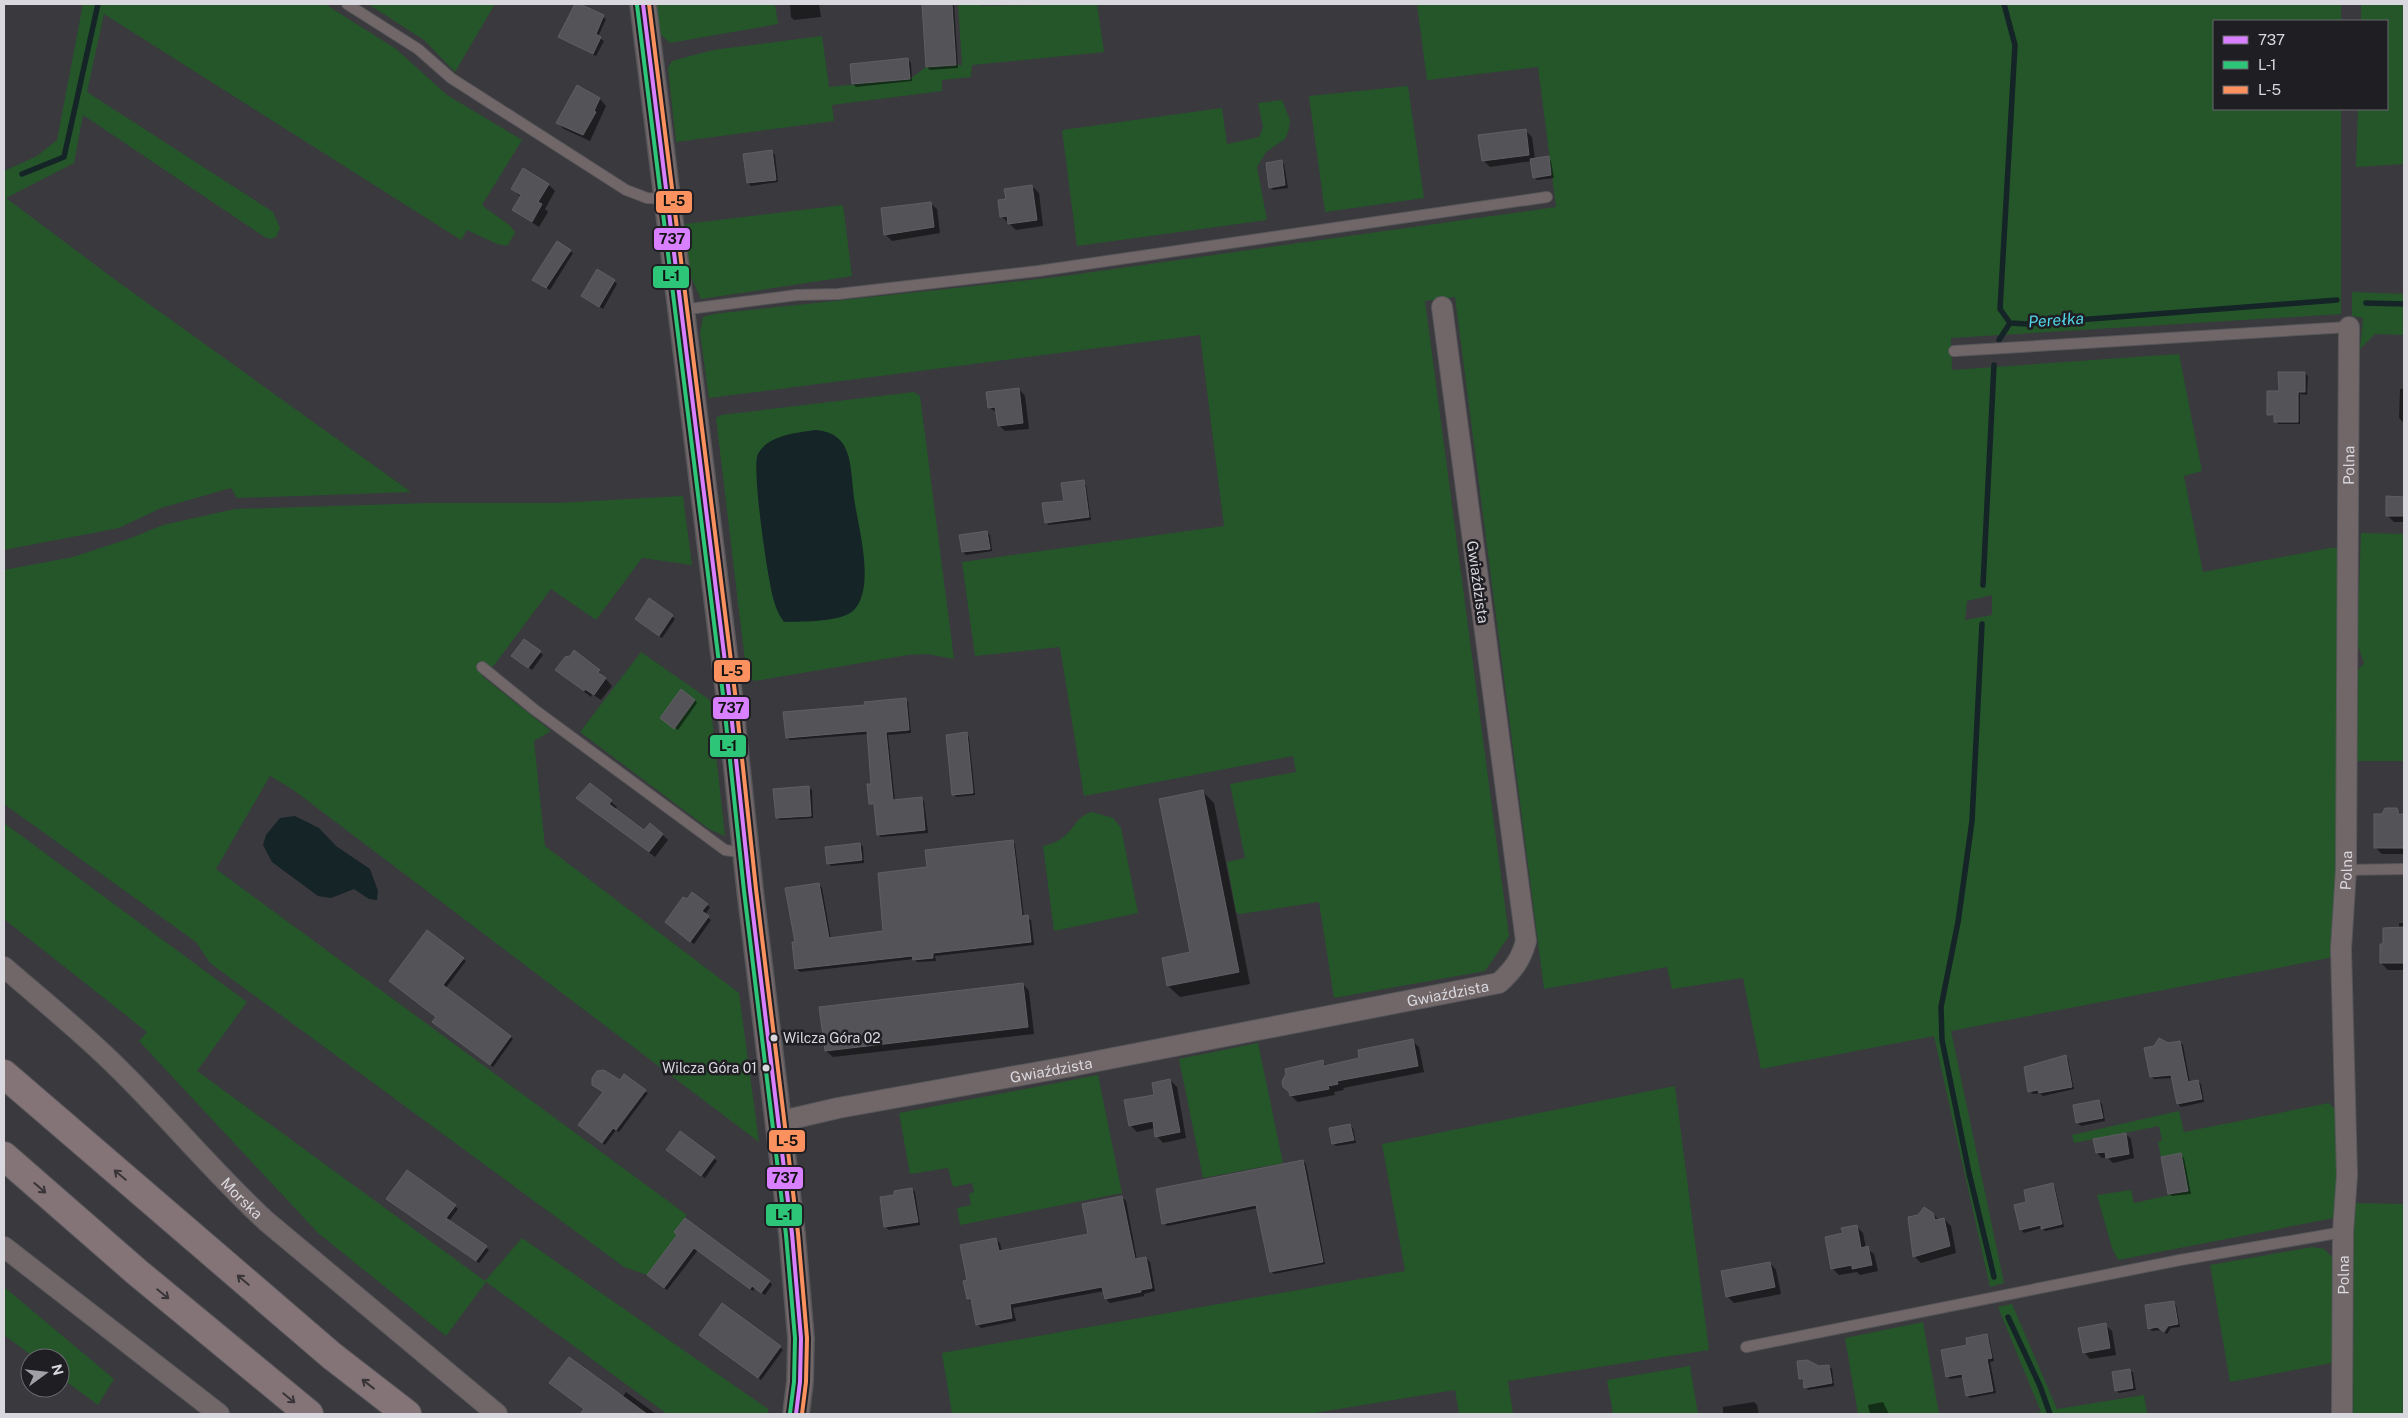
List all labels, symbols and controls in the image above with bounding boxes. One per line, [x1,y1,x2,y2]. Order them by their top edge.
legend [2213,20,2388,110]
text: 737 [2258,31,2285,48]
text: L-1 [2258,56,2276,73]
text: L-5 [2258,81,2281,98]
line badge: L-5 [655,190,693,214]
text: L-5 [663,193,685,209]
line badge: 737 [653,227,691,251]
text: 737 [659,231,685,247]
line badge: L-1 [652,265,690,289]
text: L-1 [662,268,680,284]
water label: Perełka [2028,309,2084,331]
street label: Polna [2340,446,2357,485]
street label: Gwiaździsta [1464,540,1492,624]
line badge: L-5 [713,659,751,683]
text: L-5 [721,663,743,679]
line badge: 737 [712,696,750,720]
text: 737 [718,700,744,716]
line badge: L-1 [709,734,747,758]
text: L-1 [719,738,737,754]
street label: Polna [2336,851,2355,891]
street label: Gwiaździsta [1405,977,1490,1009]
place label: Wilcza Góra 02 [783,1030,881,1046]
marker: Wilcza Góra 02 [769,1033,779,1043]
street label: Gwiaździsta [1009,1054,1094,1085]
place label: Wilcza Góra 01 [662,1060,757,1076]
marker: Wilcza Góra 01 [761,1063,771,1073]
line badge: L-5 [768,1129,806,1153]
text: L-5 [776,1133,798,1149]
line badge: 737 [766,1166,804,1190]
one-way arrow [113,1169,126,1181]
text: 737 [772,1170,798,1186]
street label: Morska [218,1174,266,1222]
one-way arrow [34,1182,47,1194]
line badge: L-1 [765,1203,803,1227]
text: L-1 [775,1207,793,1223]
street label: Polna [2334,1255,2351,1295]
one-way arrow [237,1275,250,1286]
one-way arrow [157,1289,170,1300]
north arrow [20,1348,70,1398]
text: N [48,1362,67,1377]
one-way arrow [362,1379,375,1390]
one-way arrow [282,1392,295,1403]

